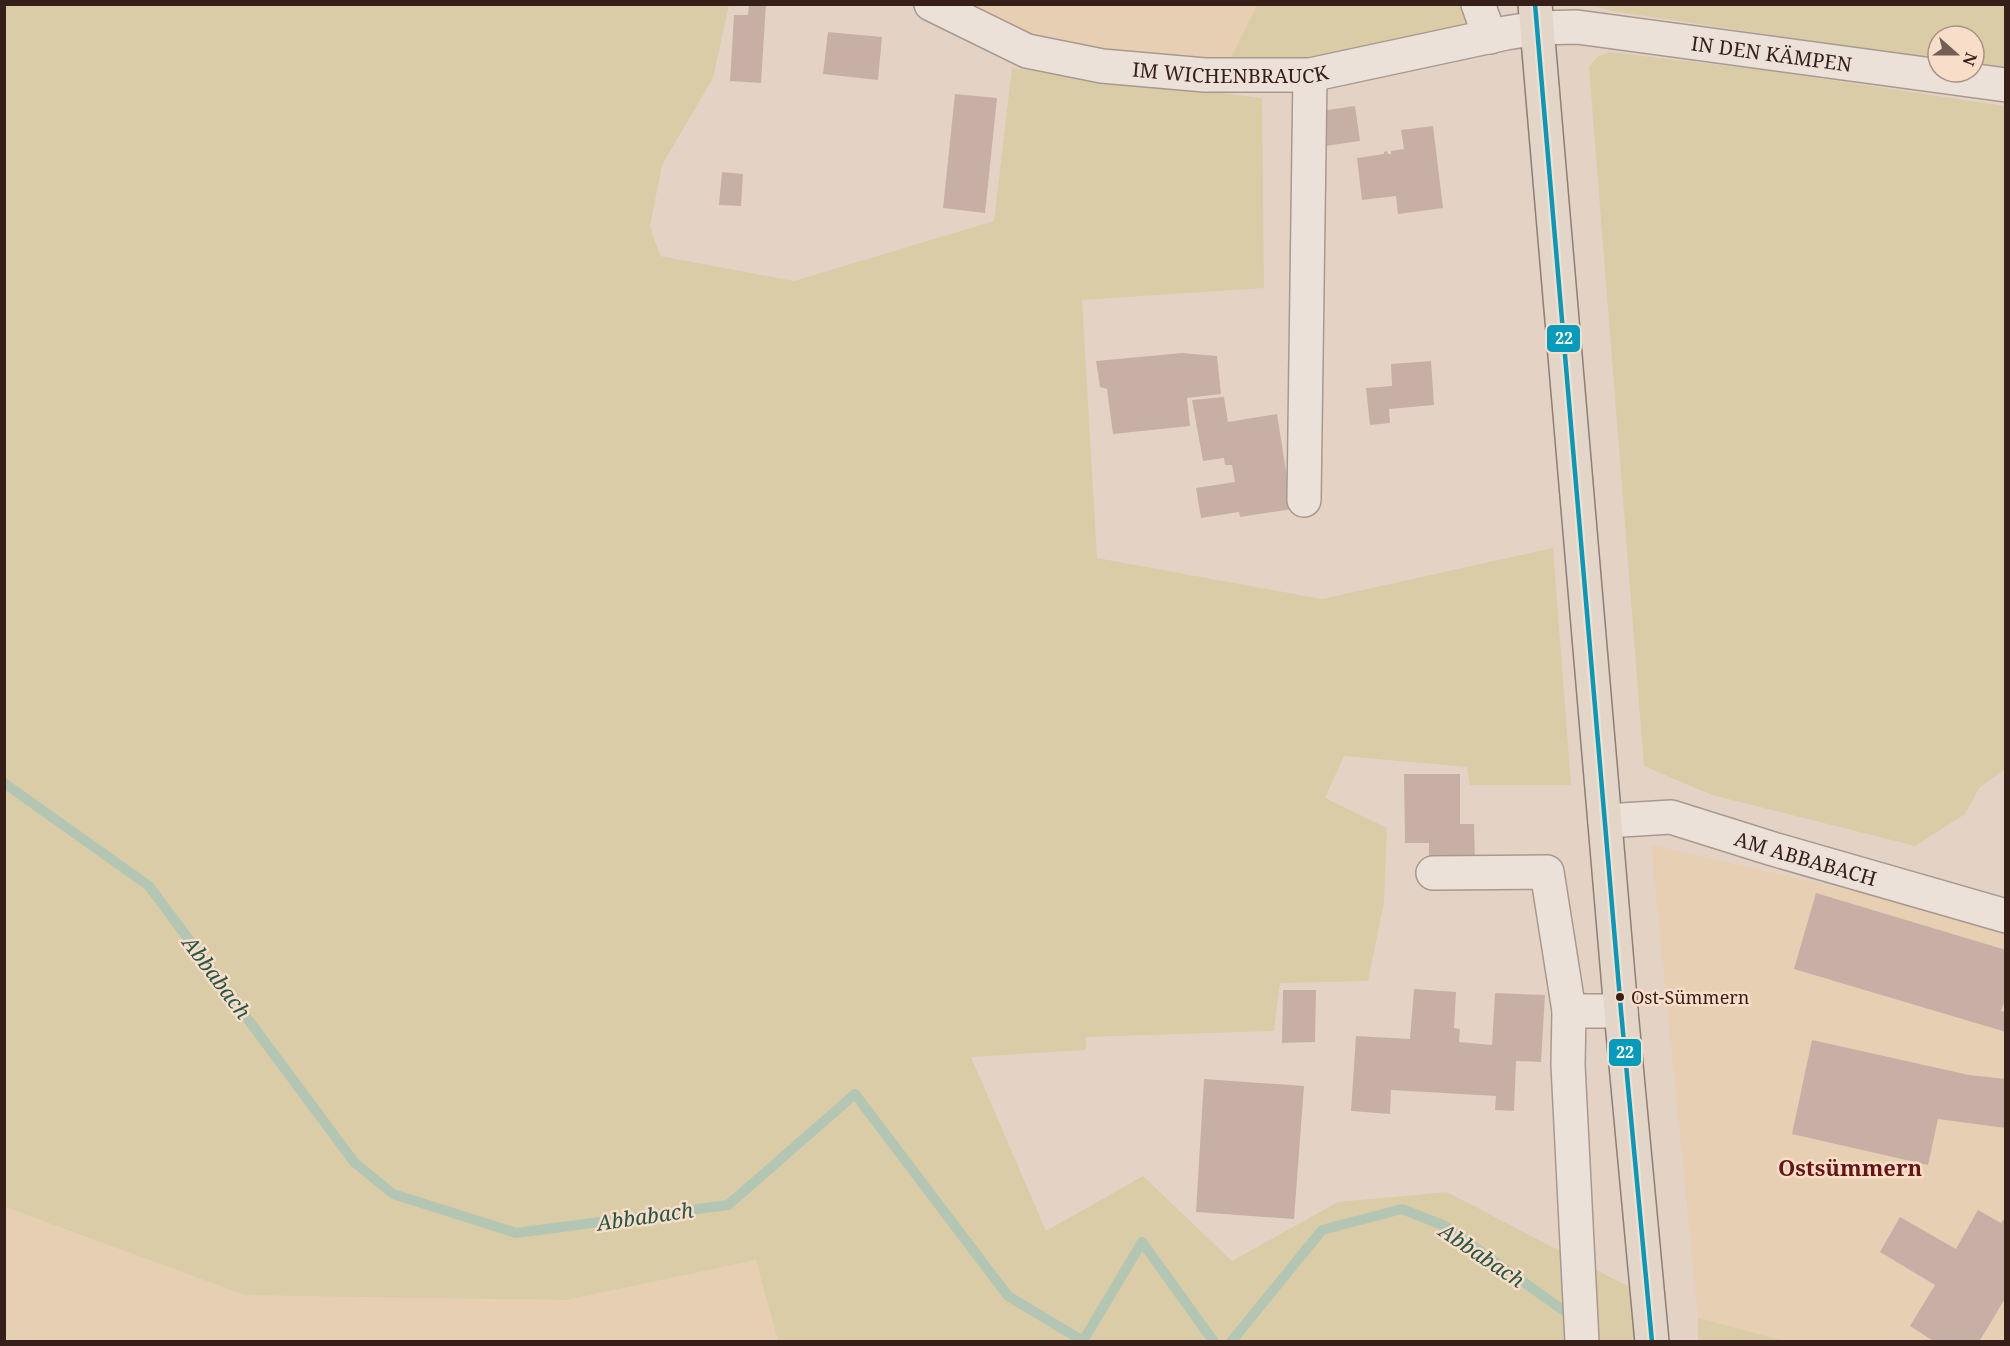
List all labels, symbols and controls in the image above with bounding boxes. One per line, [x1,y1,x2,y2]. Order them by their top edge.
north arrow [1926,24,1986,84]
street label: IN DEN KÄMPEN [1690,29,1854,78]
text: N [1957,50,1983,70]
street label: IM WICHENBRAUCK [1131,55,1332,89]
line badge: 22 [1546,324,1581,353]
text: 22 [1555,327,1573,349]
street label: AM ABBABACH [1731,824,1880,892]
water label: Abbabach [175,928,258,1025]
place label: Ost-Sümmern [1631,985,1750,1009]
marker: Ost-Sümmern [1614,991,1626,1003]
line badge: 22 [1608,1038,1642,1067]
text: 22 [1616,1041,1634,1063]
district label: Ostsümmern [1778,1152,1922,1182]
water label: Abbabach [593,1195,696,1237]
water label: Abbabach [1432,1215,1531,1294]

